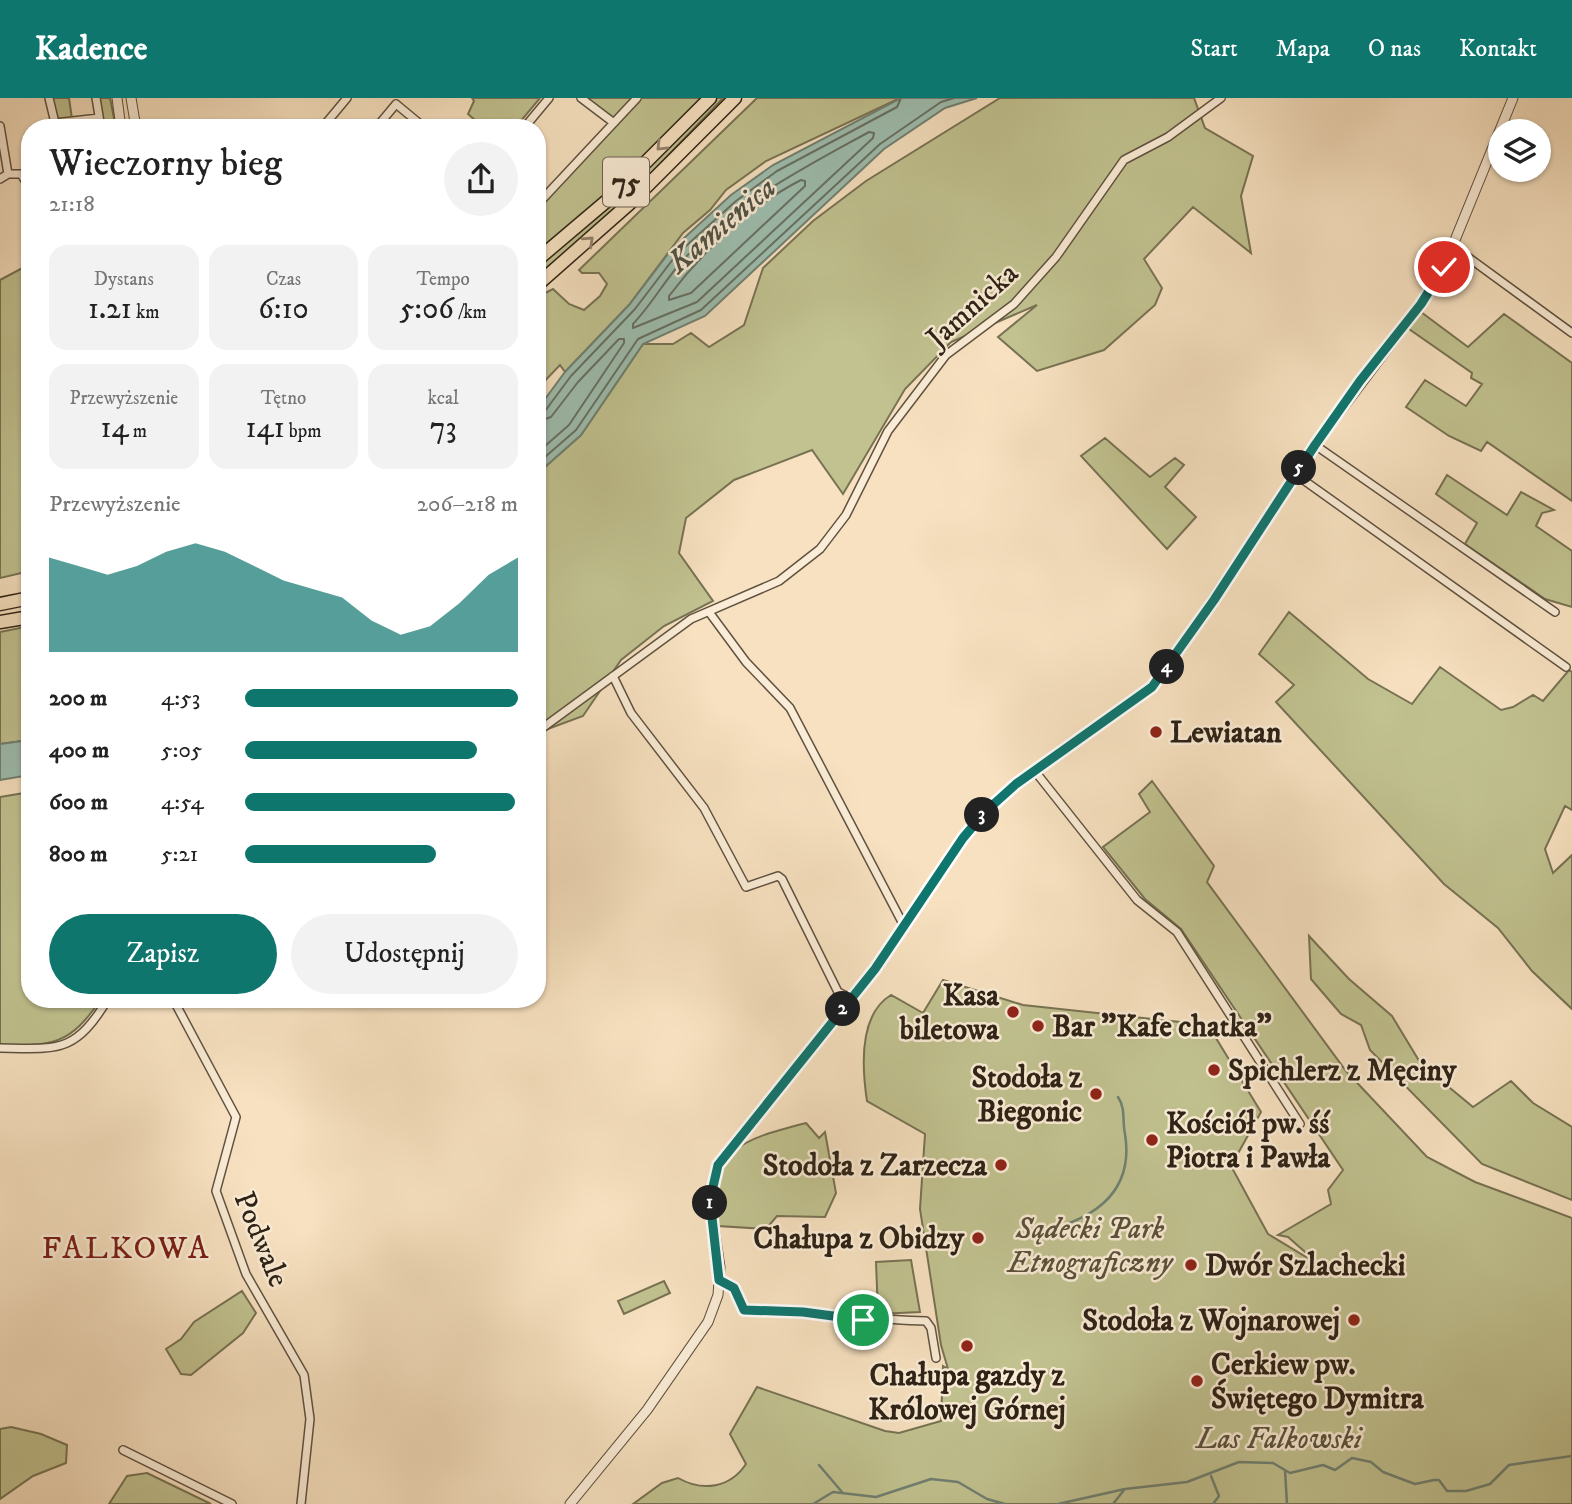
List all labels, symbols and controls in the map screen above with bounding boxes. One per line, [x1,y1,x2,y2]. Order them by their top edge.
text: Kadence [35,29,147,70]
text: Start [1191,34,1238,64]
text: Mapa [1276,34,1330,64]
text: O nas [1368,34,1421,64]
text: Kontakt [1459,34,1537,64]
map controls [1488,119,1551,182]
button: layers [1488,119,1551,182]
one-way arrow [657,138,670,151]
text: Wieczorny bieg [49,140,282,188]
button: share [444,142,518,216]
road number: 75 [603,158,649,206]
water label: Kamienica [659,168,785,283]
text: 21:18 [49,190,95,219]
one-way arrow [581,237,594,249]
pin [1414,237,1474,297]
icon: check [1425,248,1463,286]
street label: Jamnicka [917,255,1027,359]
text: Dystans [94,268,154,291]
text: Czas [266,268,301,291]
text: Tempo [416,268,470,291]
text: 1.21 [88,291,132,328]
text: 6:10 [258,291,309,328]
text: 5:06 [399,291,454,328]
text: km [132,301,160,324]
text: /km [454,301,487,324]
text: Przewyższenie [69,387,178,410]
text: Tętno [261,387,306,410]
text: kcal [428,387,459,410]
text: 14 [101,410,129,447]
text: 141 [245,410,285,447]
text: 73 [430,410,457,447]
text: m [129,420,147,443]
text: bpm [285,420,322,443]
pin: 5 [1282,450,1316,486]
text: 5 [1294,456,1303,479]
text: Przewyższenie [49,490,181,519]
text: 206–218 m [417,490,518,519]
pin: 4 [1150,650,1184,684]
text: 4 [1161,655,1172,678]
text: 200 m [49,684,107,713]
text: 4:53 [161,684,200,713]
place label: Lewiatan [1170,715,1282,752]
marker: Lewiatan [1148,724,1164,740]
text: 400 m [49,736,109,765]
text: 5:05 [161,736,202,765]
text: 600 m [49,788,108,817]
text: 4:54 [161,788,204,817]
pin: 3 [964,798,1000,832]
text: 3 [978,803,985,826]
text: 800 m [49,840,107,869]
text: 5:21 [161,840,198,869]
button: Zapisz [49,914,277,994]
button: Udostępnij [291,914,518,994]
place label: Kasa biletowa [899,978,1000,1049]
pin: 2 [826,992,860,1026]
text: 2 [838,997,847,1020]
marker: Kasa biletowa [1005,1004,1021,1020]
place label: Bar "Kafe chatka" [1052,1009,1272,1046]
marker: Bar "Kafe chatka" [1030,1018,1046,1034]
place label: Spichlerz z Męciny [1228,1053,1457,1090]
place label: Stodoła z Biegonic [971,1060,1083,1131]
marker: Spichlerz z Męciny [1206,1062,1222,1078]
marker: Stodoła z Biegonic [1088,1086,1104,1102]
place label: Kościół pw. śś Piotra i Pawła [1166,1106,1332,1177]
marker: Kościół pw. śś Piotra i Pawła [1144,1132,1160,1148]
place label: Stodoła z Zarzecza [763,1148,988,1185]
marker: Stodoła z Zarzecza [993,1157,1009,1173]
street label: Podwale [225,1186,296,1293]
pin: 1 [692,1186,728,1220]
text: 1 [706,1191,713,1214]
park label: Sądecki Park Etnograficzny [1006,1211,1174,1282]
place label: Chałupa z Obidzy [753,1221,965,1258]
district label: FALKOWA [42,1229,210,1269]
marker: Chałupa z Obidzy [970,1230,986,1246]
place label: Dwór Szlachecki [1205,1248,1406,1285]
marker: Dwór Szlachecki [1183,1257,1199,1273]
pin [833,1290,893,1350]
icon: arrive [844,1301,882,1339]
place label: Stodoła z Wojnarowej [1082,1303,1340,1340]
marker: Stodoła z Wojnarowej [1346,1312,1362,1328]
marker: Chałupa gazdy z Królowej Górnej [959,1338,975,1354]
place label: Cerkiew pw. Świętego Dymitra [1211,1347,1425,1418]
place label: Chałupa gazdy z Królowej Górnej [868,1358,1066,1429]
marker: Cerkiew pw. Świętego Dymitra [1189,1373,1205,1389]
park label: Las Falkowski [1194,1421,1364,1458]

